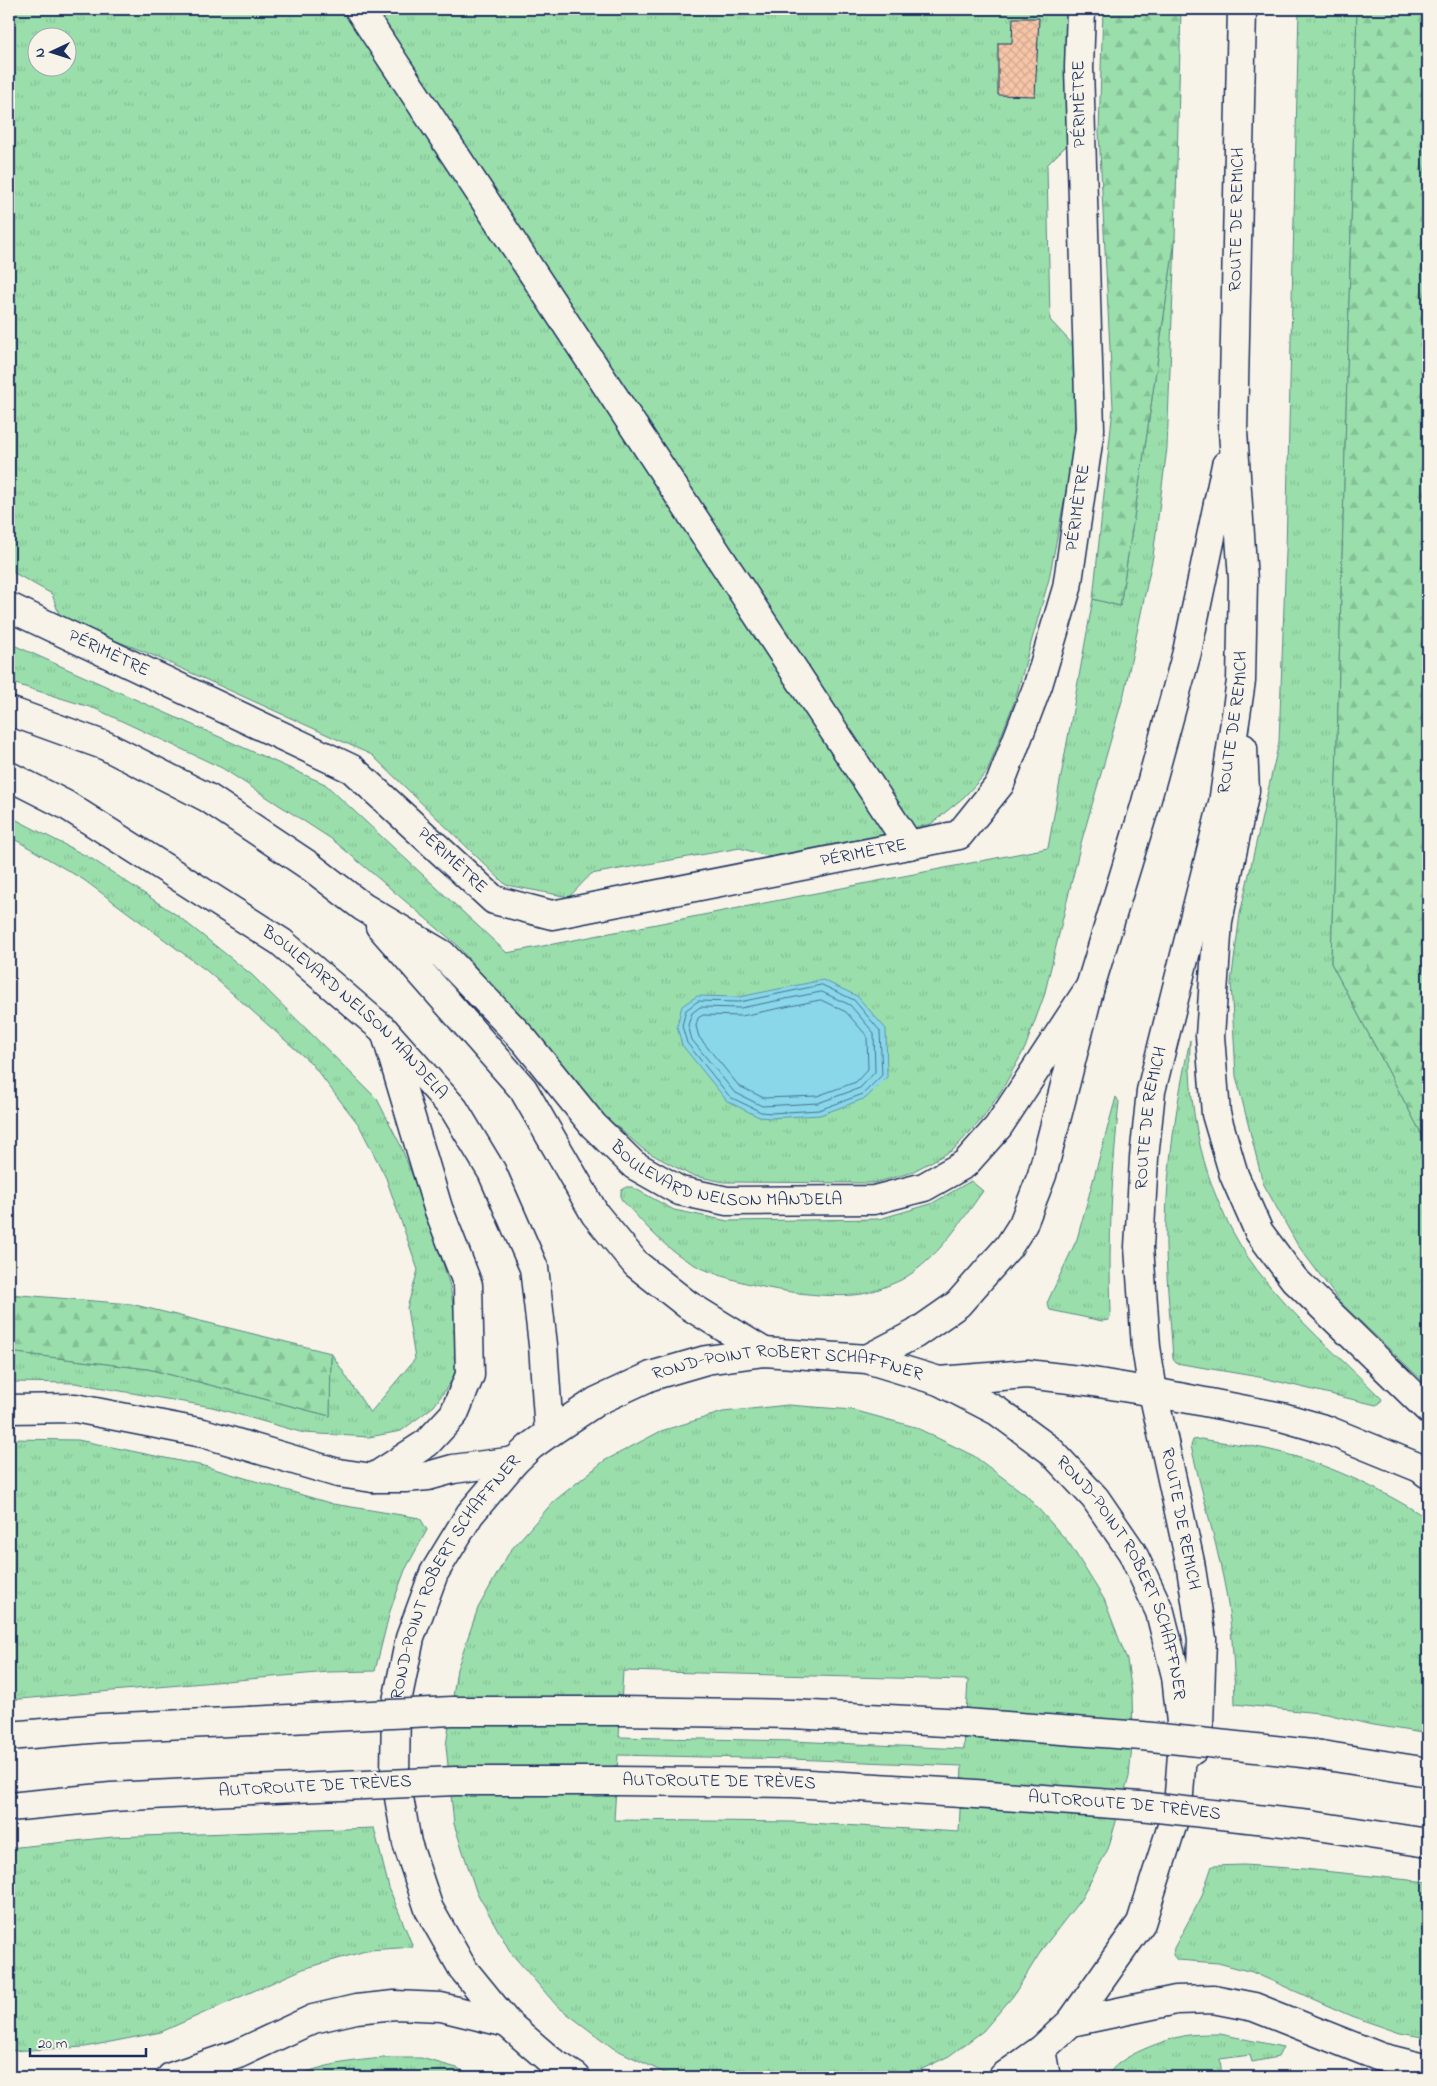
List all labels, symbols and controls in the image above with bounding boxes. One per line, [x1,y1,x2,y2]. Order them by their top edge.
north arrow [28,28,78,78]
text: N [30,47,51,58]
street label: PÉRIMÈTRE [1066,60,1094,148]
street label: ROUTE DE REMICH [1223,147,1252,292]
street label: PÉRIMÈTRE [1059,463,1098,553]
street label: PÉRIMÈTRE [63,624,154,684]
street label: ROUTE DE REMICH [1211,651,1255,796]
street label: PÉRIMÈTRE [411,822,493,900]
street label: PÉRIMÈTRE [818,833,909,875]
street label: BOULEVARD NELSON MANDELA [256,919,453,1106]
street label: ROUTE DE REMICH [1129,1044,1175,1190]
street label: BOULEVARD NELSON MANDELA [603,1134,843,1214]
text: ROND-POINT ROBERT SCHAFFNER [649,1339,926,1388]
street label: ROND-POINT ROBERT SCHAFFNER [651,1367,925,1389]
street label: ROUTE DE REMICH [1153,1446,1207,1592]
street label: ROND-POINT ROBERT SCHAFFNER [385,1450,527,1702]
street label: ROND-POINT ROBERT SCHAFFNER [1049,1450,1191,1701]
street label: AUTOROUTE DE TRÈVES [622,1768,816,1797]
street label: AUTOROUTE DE TRÈVES [218,1769,412,1805]
street label: AUTOROUTE DE TRÈVES [1027,1785,1222,1828]
scale bar [30,2026,146,2058]
text: 20 m [38,2033,68,2055]

